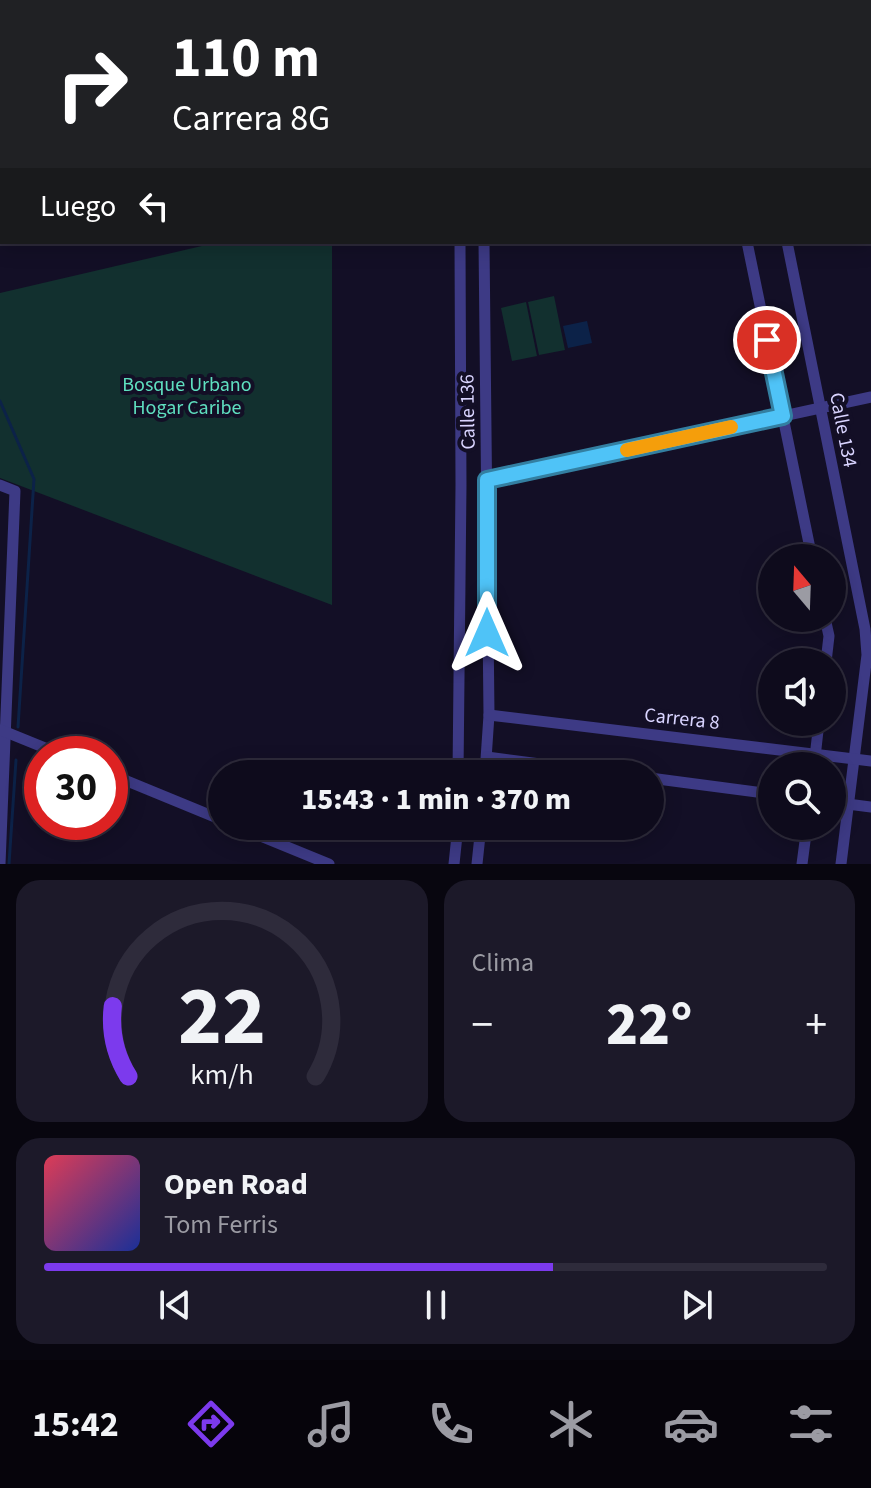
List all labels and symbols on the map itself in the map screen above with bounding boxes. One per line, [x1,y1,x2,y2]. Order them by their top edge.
pin [733,306,801,374]
park label: Bosque Urbano Hogar Caribe [122,371,252,422]
street label: Calle 136 [453,374,483,450]
street label: Calle 134 [822,390,864,470]
north arrow [758,544,846,632]
position arrow [445,591,529,675]
street label: Carrera 8 [643,701,721,737]
speed limit sign: 30 [24,736,128,840]

